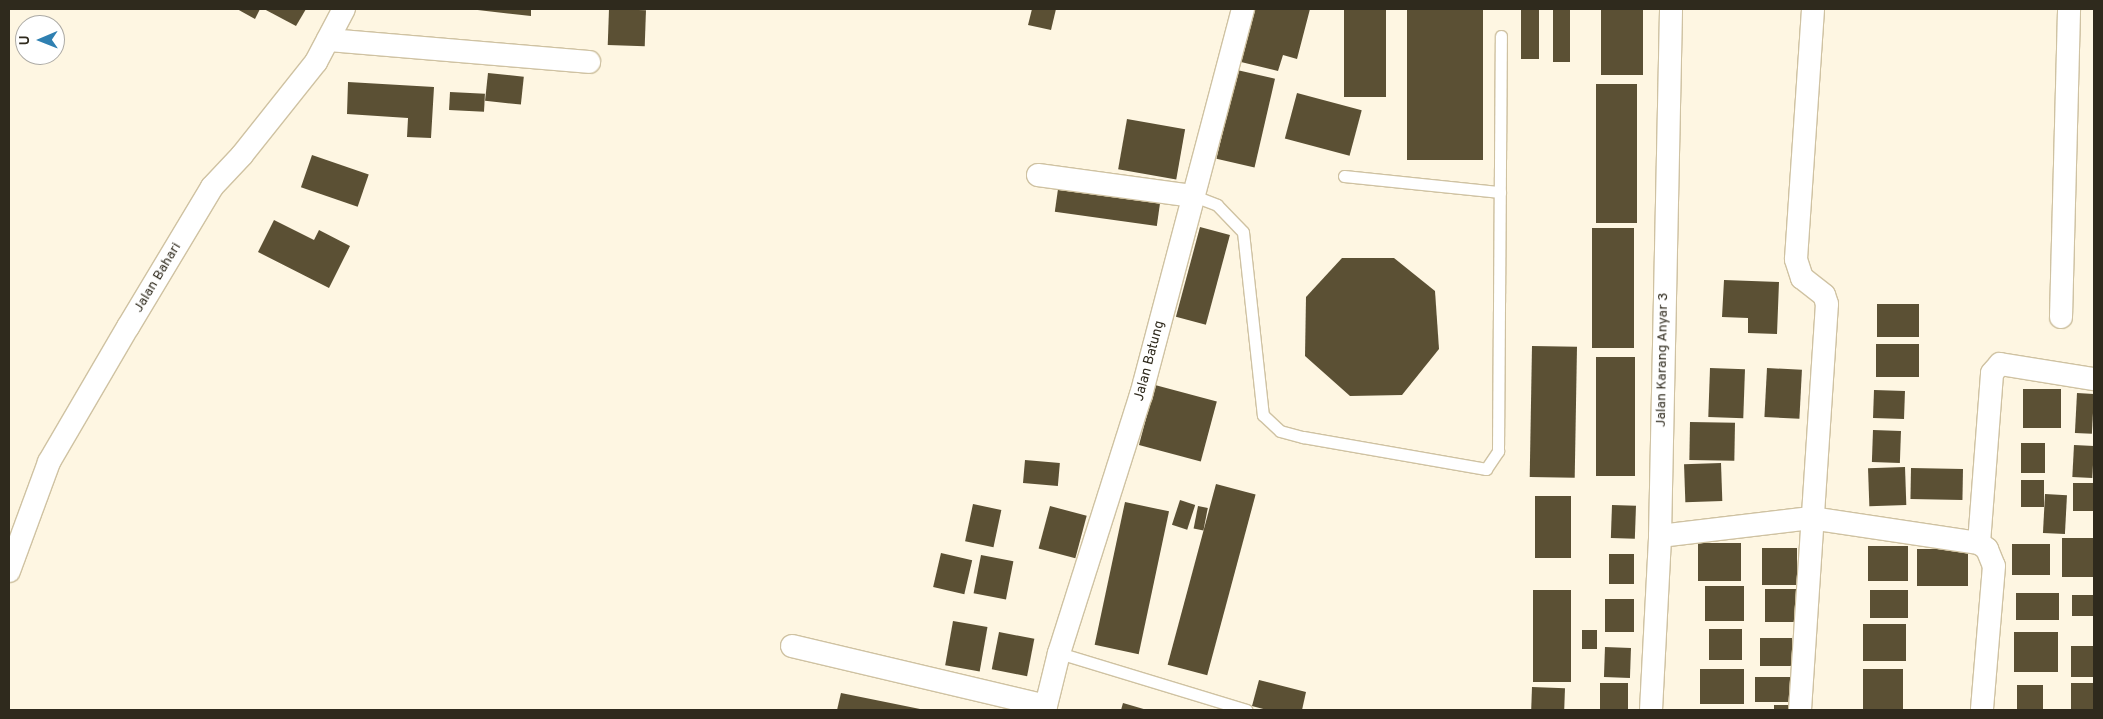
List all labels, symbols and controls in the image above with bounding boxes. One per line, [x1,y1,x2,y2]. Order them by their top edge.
north arrow [15,15,65,65]
text: U [17,35,34,45]
street label: Jalan Bahari [131,240,185,316]
street label: Jalan Karang Anyar 3 [1653,292,1673,428]
street label: Jalan Batung [1131,319,1169,403]

